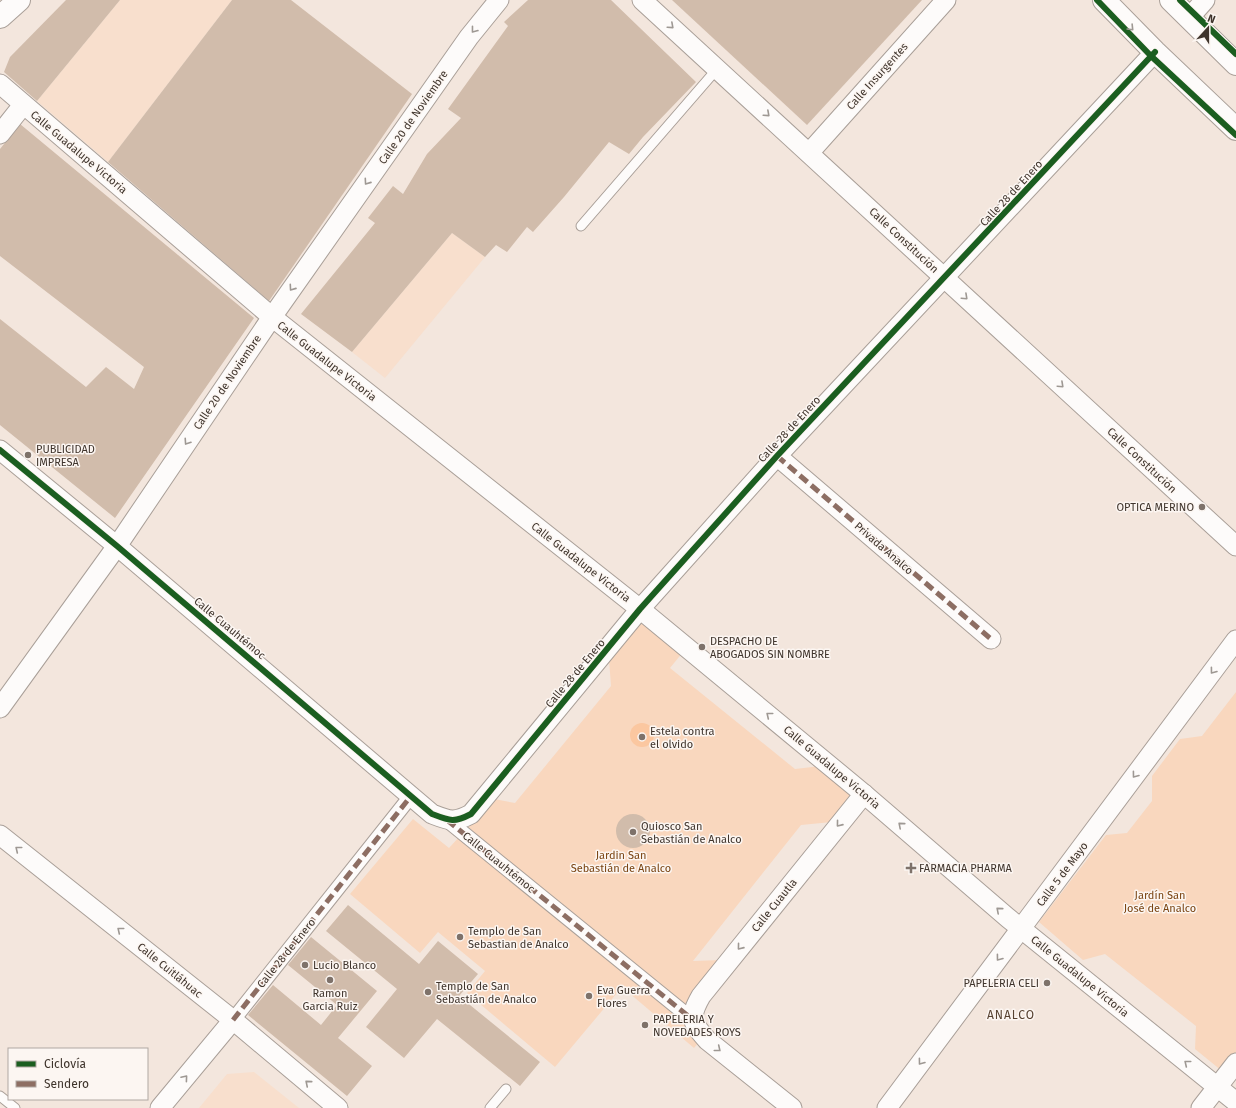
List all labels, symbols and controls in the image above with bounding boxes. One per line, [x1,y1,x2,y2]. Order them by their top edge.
north arrow [1188,8,1228,48]
text: N [1206,12,1217,27]
one-way arrow [666,22,673,29]
one-way arrow [1126,23,1134,31]
one-way arrow [472,26,479,33]
street label: Calle Insurgentes [844,40,911,112]
street label: Calle 20 de Noviembre [376,68,451,167]
street label: Calle Guadalupe Victoria [28,108,130,197]
one-way arrow [762,109,769,116]
street label: Calle 28 de Enero [977,158,1045,229]
one-way arrow [364,178,372,185]
street label: Calle Constitución [866,205,941,276]
one-way arrow [290,284,297,291]
one-way arrow [960,292,968,300]
street label: Calle Guadalupe Victoria [275,319,379,404]
street label: Calle 20 de Noviembre [191,332,264,432]
one-way arrow [1056,380,1064,388]
street label: Calle 28 de Enero [755,394,823,465]
street label: Calle Constitución [1104,425,1179,496]
one-way arrow [184,438,192,445]
place label: PUBLICIDAD IMPRESA [36,443,95,469]
marker: PUBLICIDAD IMPRESA [23,450,33,460]
place label: OPTICA MERINO [1116,501,1194,514]
marker: OPTICA MERINO [1197,502,1207,512]
street label: Privada Analco [852,519,916,577]
street label: Calle Guadalupe Victoria [529,520,633,605]
street label: Calle Cuauhtémoc [191,595,268,662]
place label: DESPACHO DE ABOGADOS SIN NOMBRE [710,635,830,661]
street label: Calle 28 de Enero [543,636,608,710]
marker: DESPACHO DE ABOGADOS SIN NOMBRE [697,642,707,652]
one-way arrow [1210,667,1218,674]
one-way arrow [766,713,773,720]
street label: Calle Guadalupe Victoria [781,723,883,812]
place label: Estela contra el olvido [650,725,715,751]
marker: Estela contra el olvido [637,732,647,742]
one-way arrow [1133,771,1140,778]
one-way arrow [837,819,844,827]
place label: Quiosco San Sebastián de Analco [641,820,742,846]
one-way arrow [898,823,905,830]
marker: Quiosco San Sebastián de Analco [628,827,638,837]
street label: Calle Cuauhtémoc [460,829,537,896]
street label: Calle 5 de Mayo [1034,840,1091,909]
one-way arrow [16,847,23,854]
park label: Jardin San Sebastián de Analco [571,849,671,875]
place label: FARMACIA PHARMA [919,862,1013,875]
marker: FARMACIA PHARMA [906,863,916,873]
street label: Calle Cuautla [749,876,800,935]
park label: Jardín San José de Analco [1124,889,1196,915]
one-way arrow [996,908,1004,915]
street label: Calle 28 de Enero [254,916,318,991]
place label: Templo de San Sebastian de Analco [468,925,569,951]
one-way arrow [117,928,124,935]
marker: Templo de San Sebastian de Analco [455,932,465,942]
street label: Calle Guadalupe Victoria [1028,933,1131,1020]
street label: Calle Cuitláhuac [135,940,205,1001]
one-way arrow [738,942,745,950]
one-way arrow [997,954,1004,961]
place label: Lucio Blanco [313,959,376,972]
marker: Lucio Blanco [300,960,310,970]
marker: Ramon Garcia Ruiz [325,975,335,985]
place label: PAPELERIA CELI [963,977,1039,990]
marker: PAPELERIA CELI [1042,978,1052,988]
place label: Templo de San Sebastián de Analco [436,980,537,1006]
place label: Eva Guerra Flores [597,984,650,1010]
place label: Ramon Garcia Ruiz [302,987,358,1013]
marker: Templo de San Sebastián de Analco [423,987,433,997]
marker: Eva Guerra Flores [584,991,594,1001]
district label: ANALCO [987,1008,1035,1022]
place label: PAPELERIA Y NOVEDADES ROYS [653,1013,741,1039]
marker: PAPELERIA Y NOVEDADES ROYS [640,1020,650,1030]
one-way arrow [713,1044,720,1051]
legend [8,1048,148,1100]
text: Ciclovía [44,1057,86,1071]
one-way arrow [919,1058,926,1065]
one-way arrow [1185,1060,1192,1067]
one-way arrow [180,1075,187,1083]
text: Sendero [44,1077,89,1091]
one-way arrow [305,1081,312,1088]

